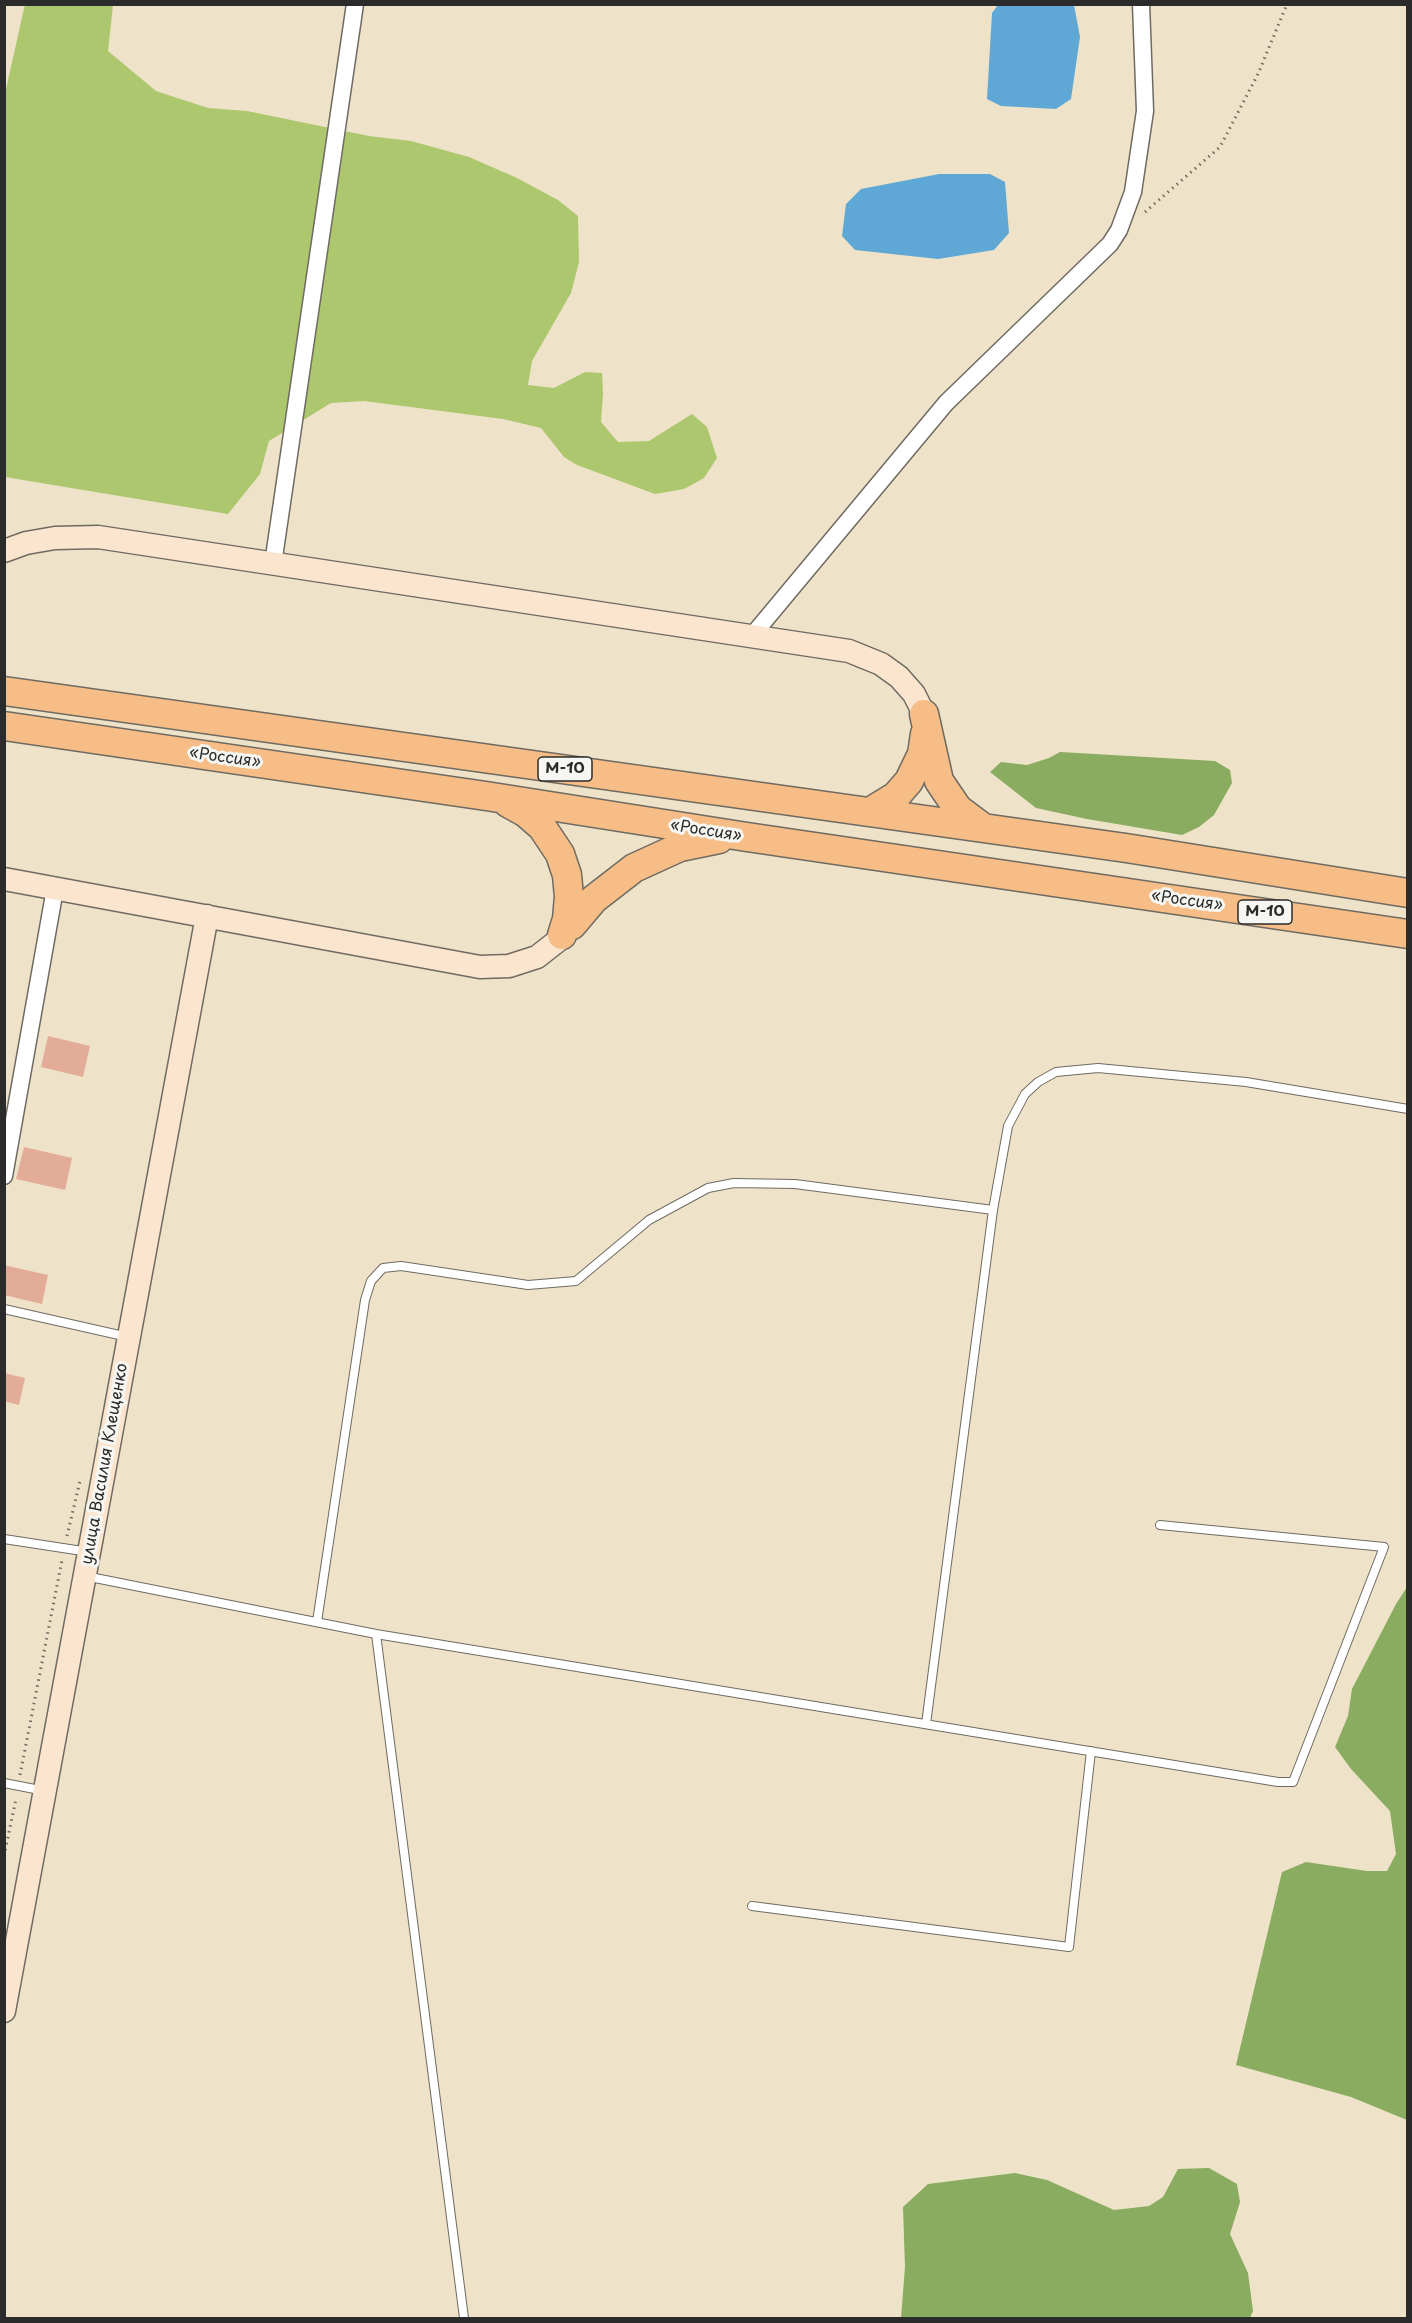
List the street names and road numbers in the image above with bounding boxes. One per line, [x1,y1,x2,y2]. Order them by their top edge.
street label: «Россия» [188,743,262,773]
road number: М-10 [538,757,592,781]
street label: «Россия» [669,816,743,846]
street label: «Россия» [1150,886,1224,916]
road number: М-10 [1238,900,1292,924]
street label: улица Василия Клещенко [78,1362,132,1566]

